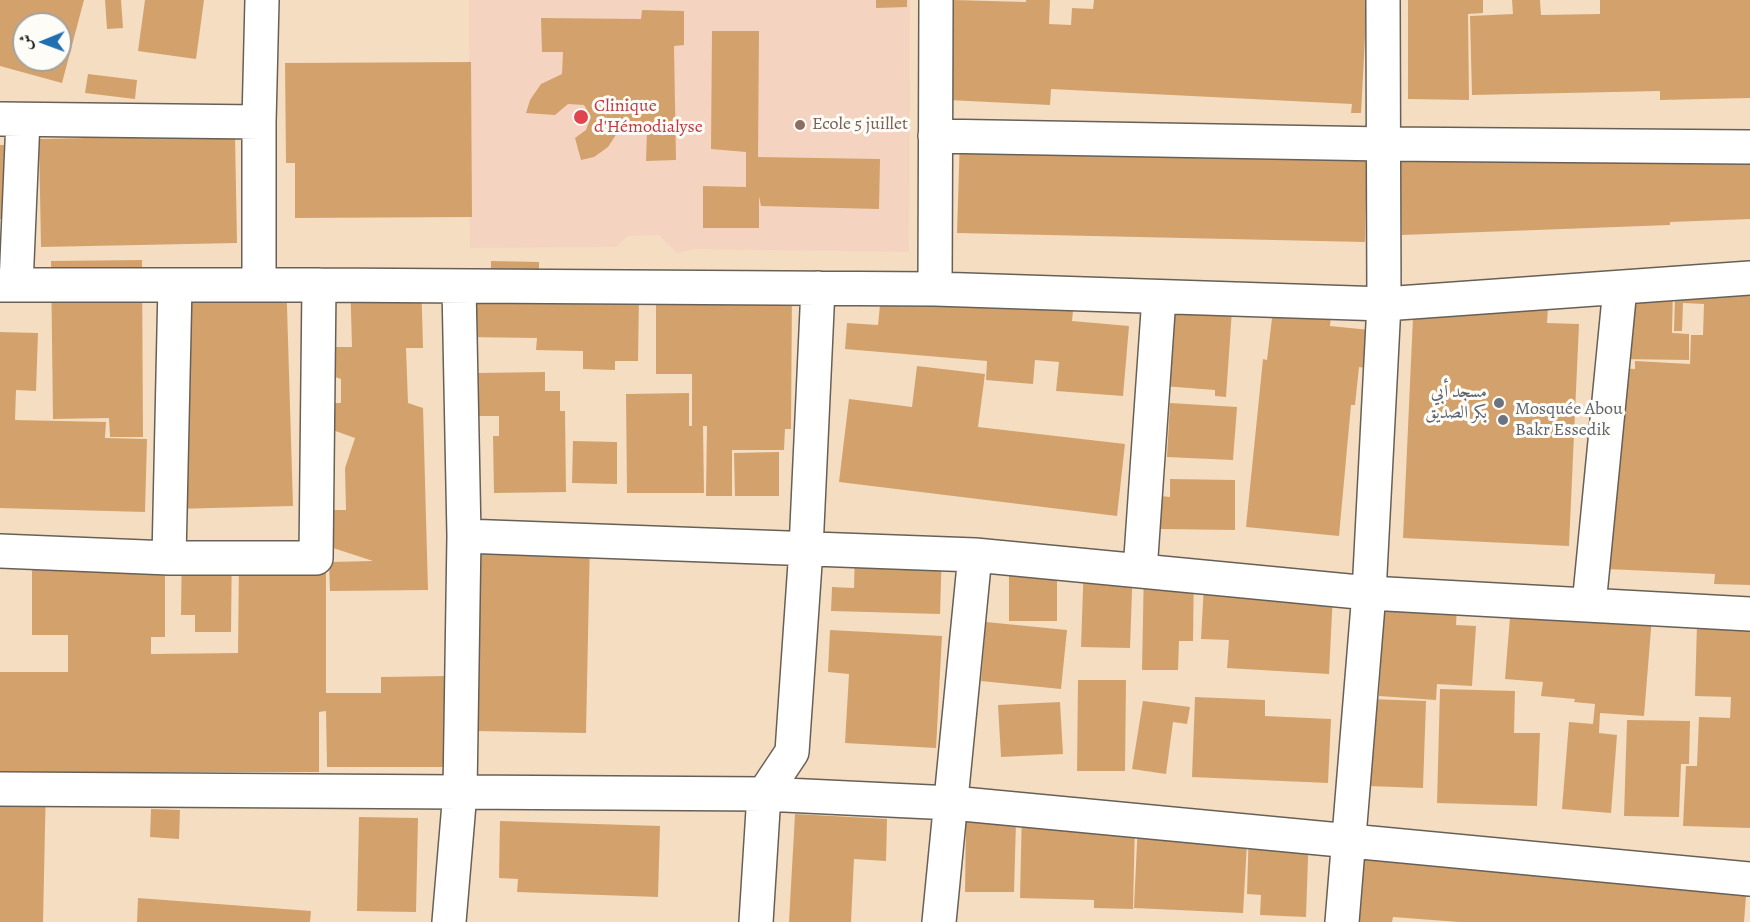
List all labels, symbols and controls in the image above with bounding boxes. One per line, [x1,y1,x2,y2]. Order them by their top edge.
north arrow [12,12,72,72]
text: ش [15,34,37,50]
place label: Clinique d'Hémodialyse [594,96,703,138]
marker: Clinique d'Hémodialyse [572,108,590,126]
place label: Ecole 5 juillet [812,114,908,136]
marker: Ecole 5 juillet [793,118,807,132]
place label: مسجد أبي بكر الصديق [1425,382,1487,424]
marker: مسجد أبي بكر الصديق [1492,396,1506,410]
place label: Mosquée Abou Bakr Essedik [1515,399,1623,442]
marker: Mosquée Abou Bakr Essedik [1496,413,1510,427]

